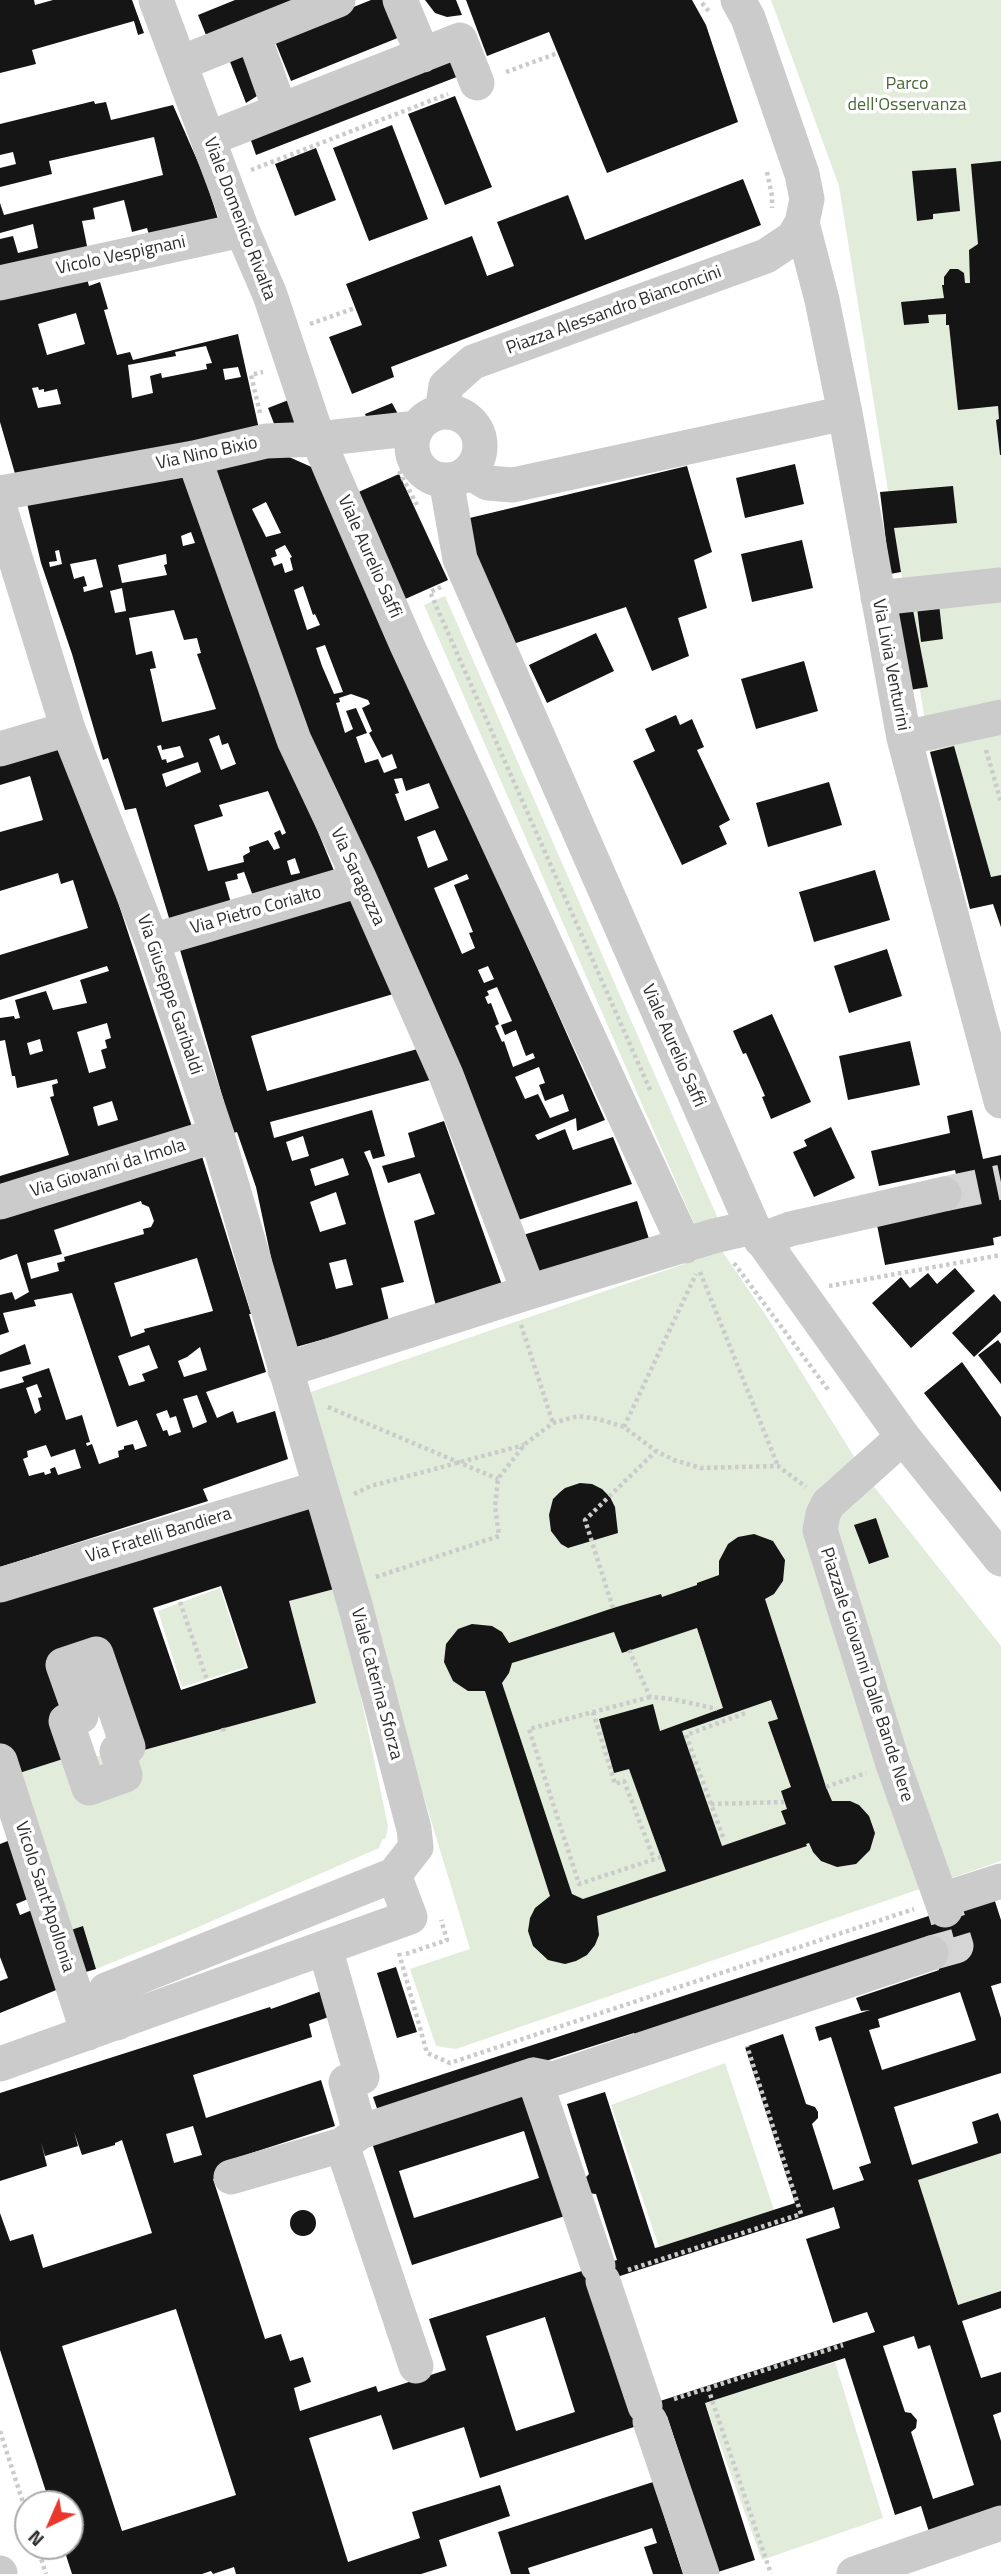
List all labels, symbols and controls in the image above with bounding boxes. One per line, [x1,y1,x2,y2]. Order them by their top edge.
park label: Parco dell'Osservanza [847,74,967,116]
street label: Viale Domenico Rivalta [198,134,280,304]
street label: Vicolo Vespignani [54,232,188,280]
street label: Piazza Alessandro Bianconcini [503,262,725,360]
street label: Via Nino Bixio [154,433,260,475]
street label: Viale Aurelio Saffi [332,492,406,622]
street label: Via Livia Venturini [867,597,913,733]
street label: Via Saragozza [325,825,389,929]
street label: Via Pietro Corialto [188,882,324,940]
street label: Via Giuseppe Garibaldi [131,912,207,1078]
street label: Viale Aurelio Saffi [636,981,710,1111]
street label: Via Giovanni da Imola [28,1135,188,1203]
street label: Via Fratelli Bandiera [84,1504,234,1568]
street label: Piazzale Giovanni Dalle Bande Nere [815,1545,917,1805]
street label: Viale Caterina Sforza [345,1606,407,1762]
street label: Vicolo Sant'Apollonia [9,1819,79,1975]
north arrow [14,2490,84,2560]
text: N [21,2524,50,2554]

